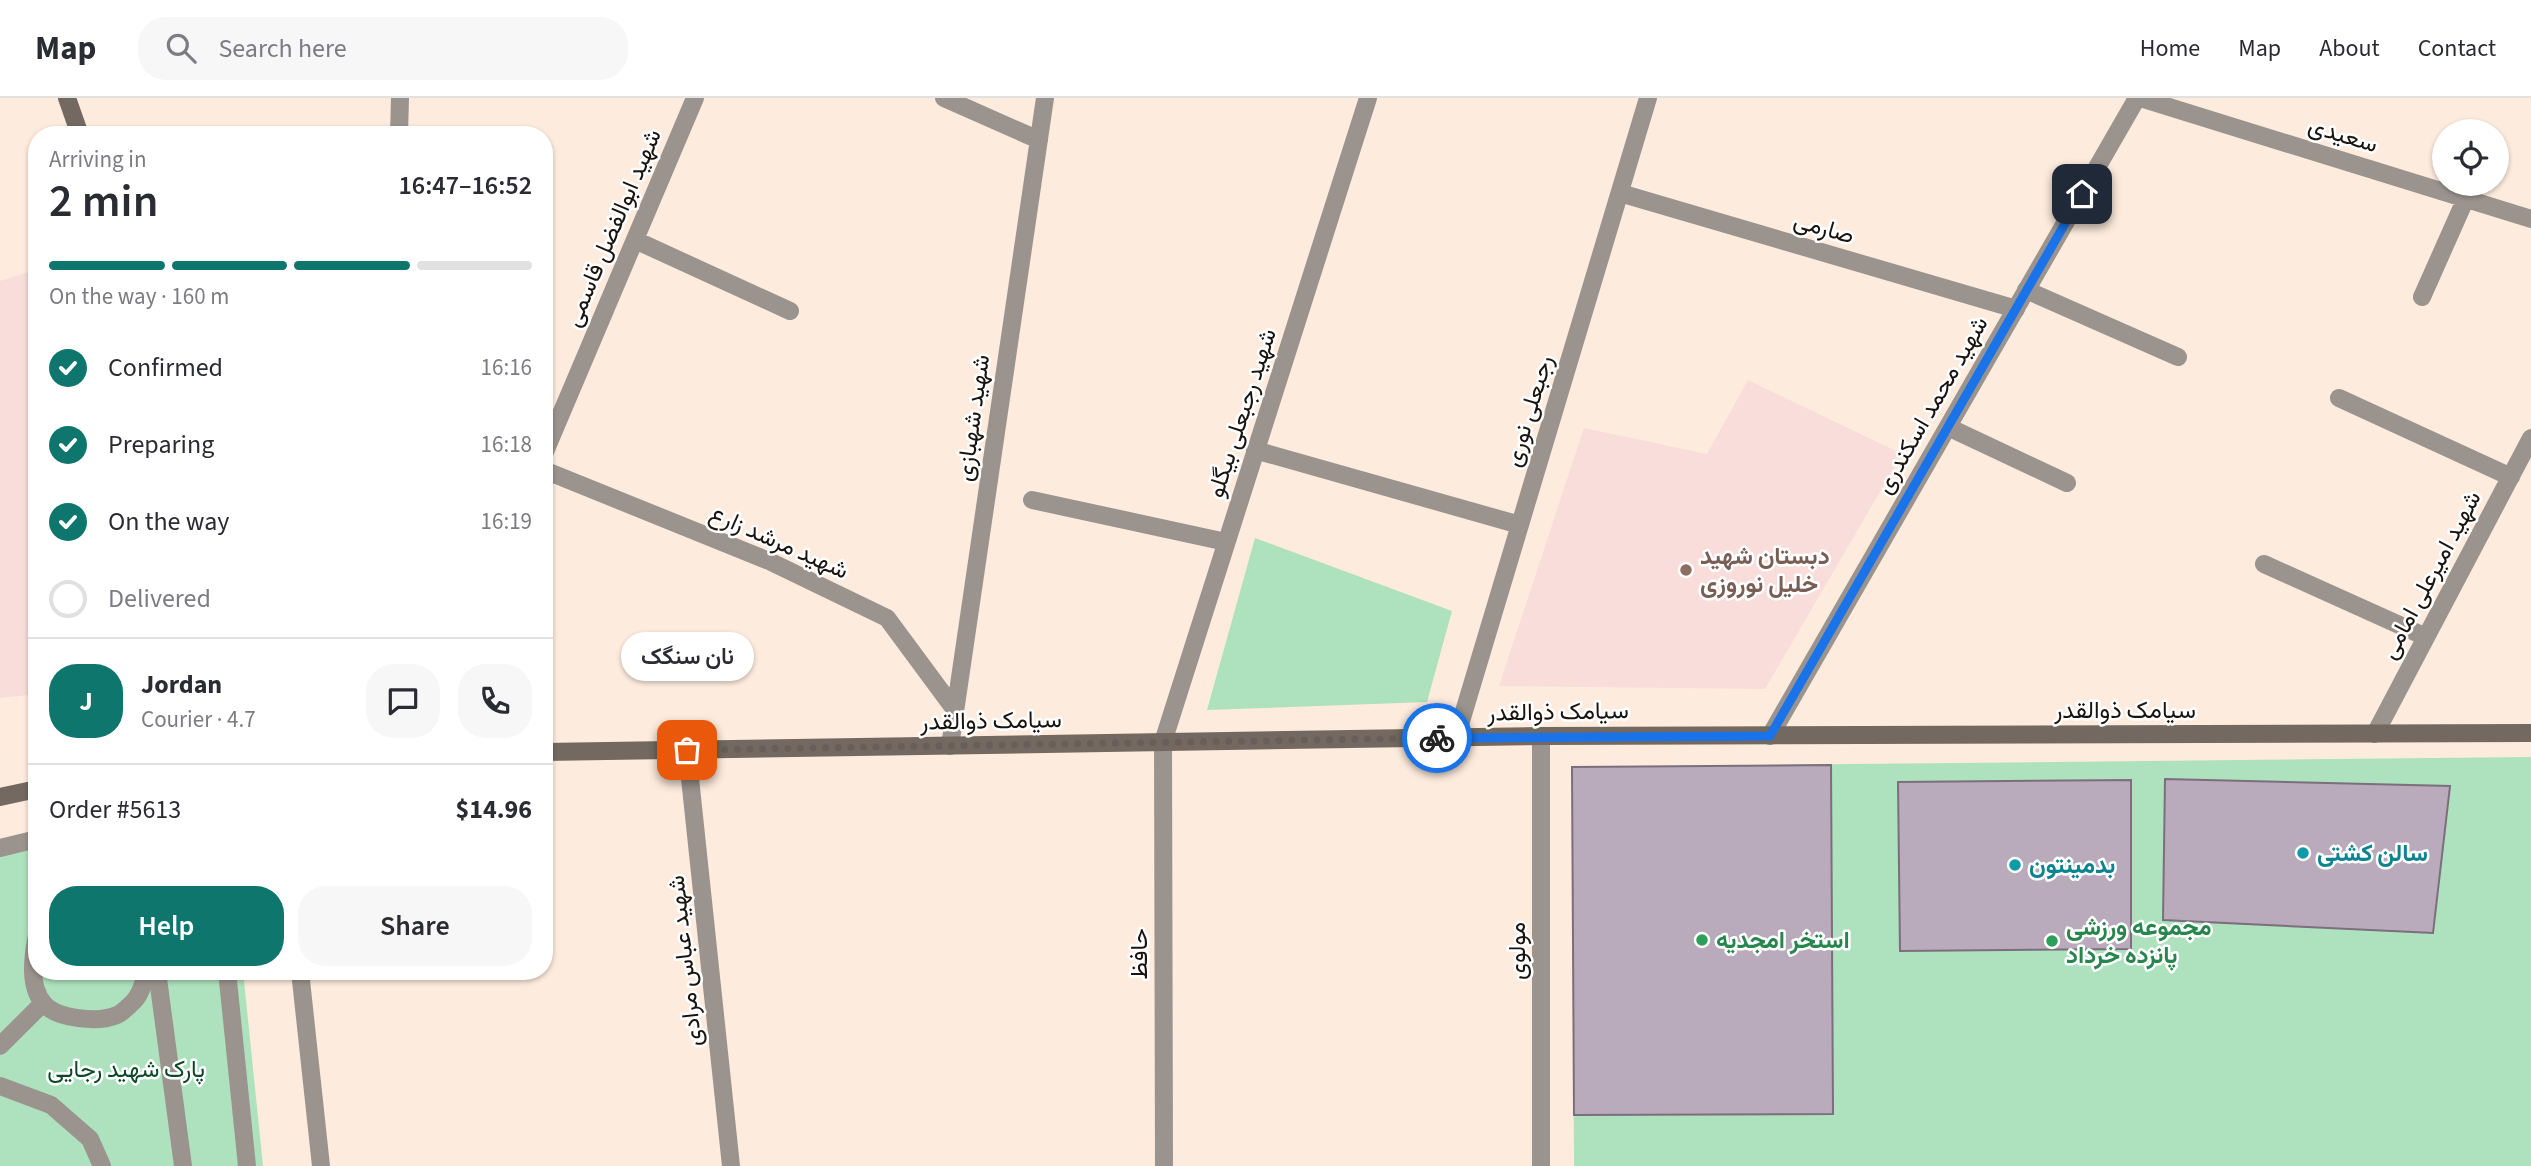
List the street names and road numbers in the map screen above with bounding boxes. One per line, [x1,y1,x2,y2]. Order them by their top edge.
street label: سعیدی [2304,108,2382,162]
street label: شهید ابوالفضل قاسمی [555,123,671,333]
street label: صارمی [1790,203,1858,253]
street label: شهید محمد اسکندری [1867,309,1997,501]
street label: شهید رجبعلی بیگلو [1198,324,1286,502]
street label: رجبعلی نوری [1495,351,1563,471]
street label: شهید شهبازی [947,352,999,484]
street label: شهید امیرعلی امامی [2372,484,2490,666]
street label: شهید مرشد زارع [704,496,854,588]
street label: سیامک ذوالقدر [1486,693,1629,731]
street label: سیامک ذوالقدر [2053,693,2196,728]
street label: سیامک ذوالقدر [919,702,1062,740]
street label: شهید عباس مرادی [659,874,711,1048]
street label: مولوی [1500,922,1535,980]
street label: حافظ [1122,928,1157,980]

